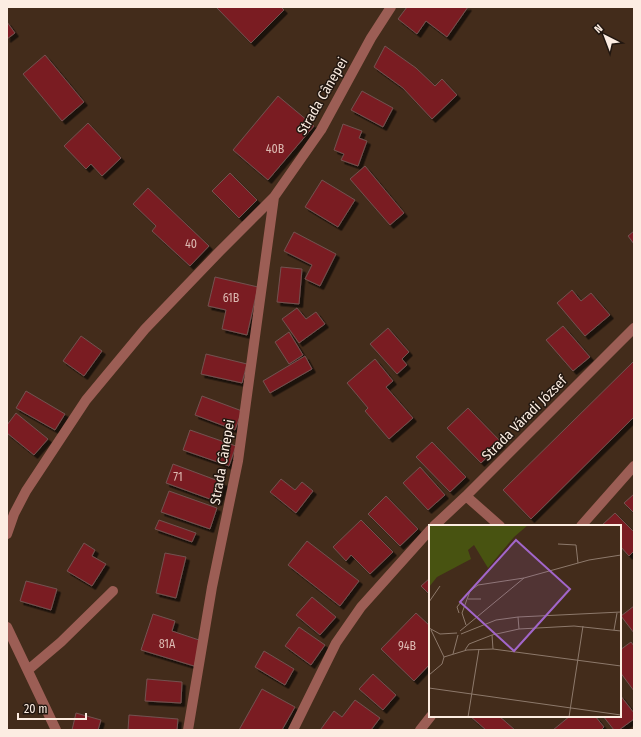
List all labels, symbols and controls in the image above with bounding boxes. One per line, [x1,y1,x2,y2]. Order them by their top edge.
north arrow [585,16,625,56]
text: N [592,22,605,36]
street label: Strada Cânepei [293,55,351,138]
house number: 40B [266,142,285,156]
house number: 40 [185,237,197,251]
house number: 61B [223,291,240,305]
street label: Strada Váradi József [478,371,572,464]
street label: Strada Cânepei [207,418,238,506]
house number: 71 [173,470,183,484]
inset map [429,525,621,717]
house number: 81A [159,637,176,651]
house number: 94B [398,639,416,653]
scale bar [18,695,86,721]
text: 20 m [24,702,48,716]

